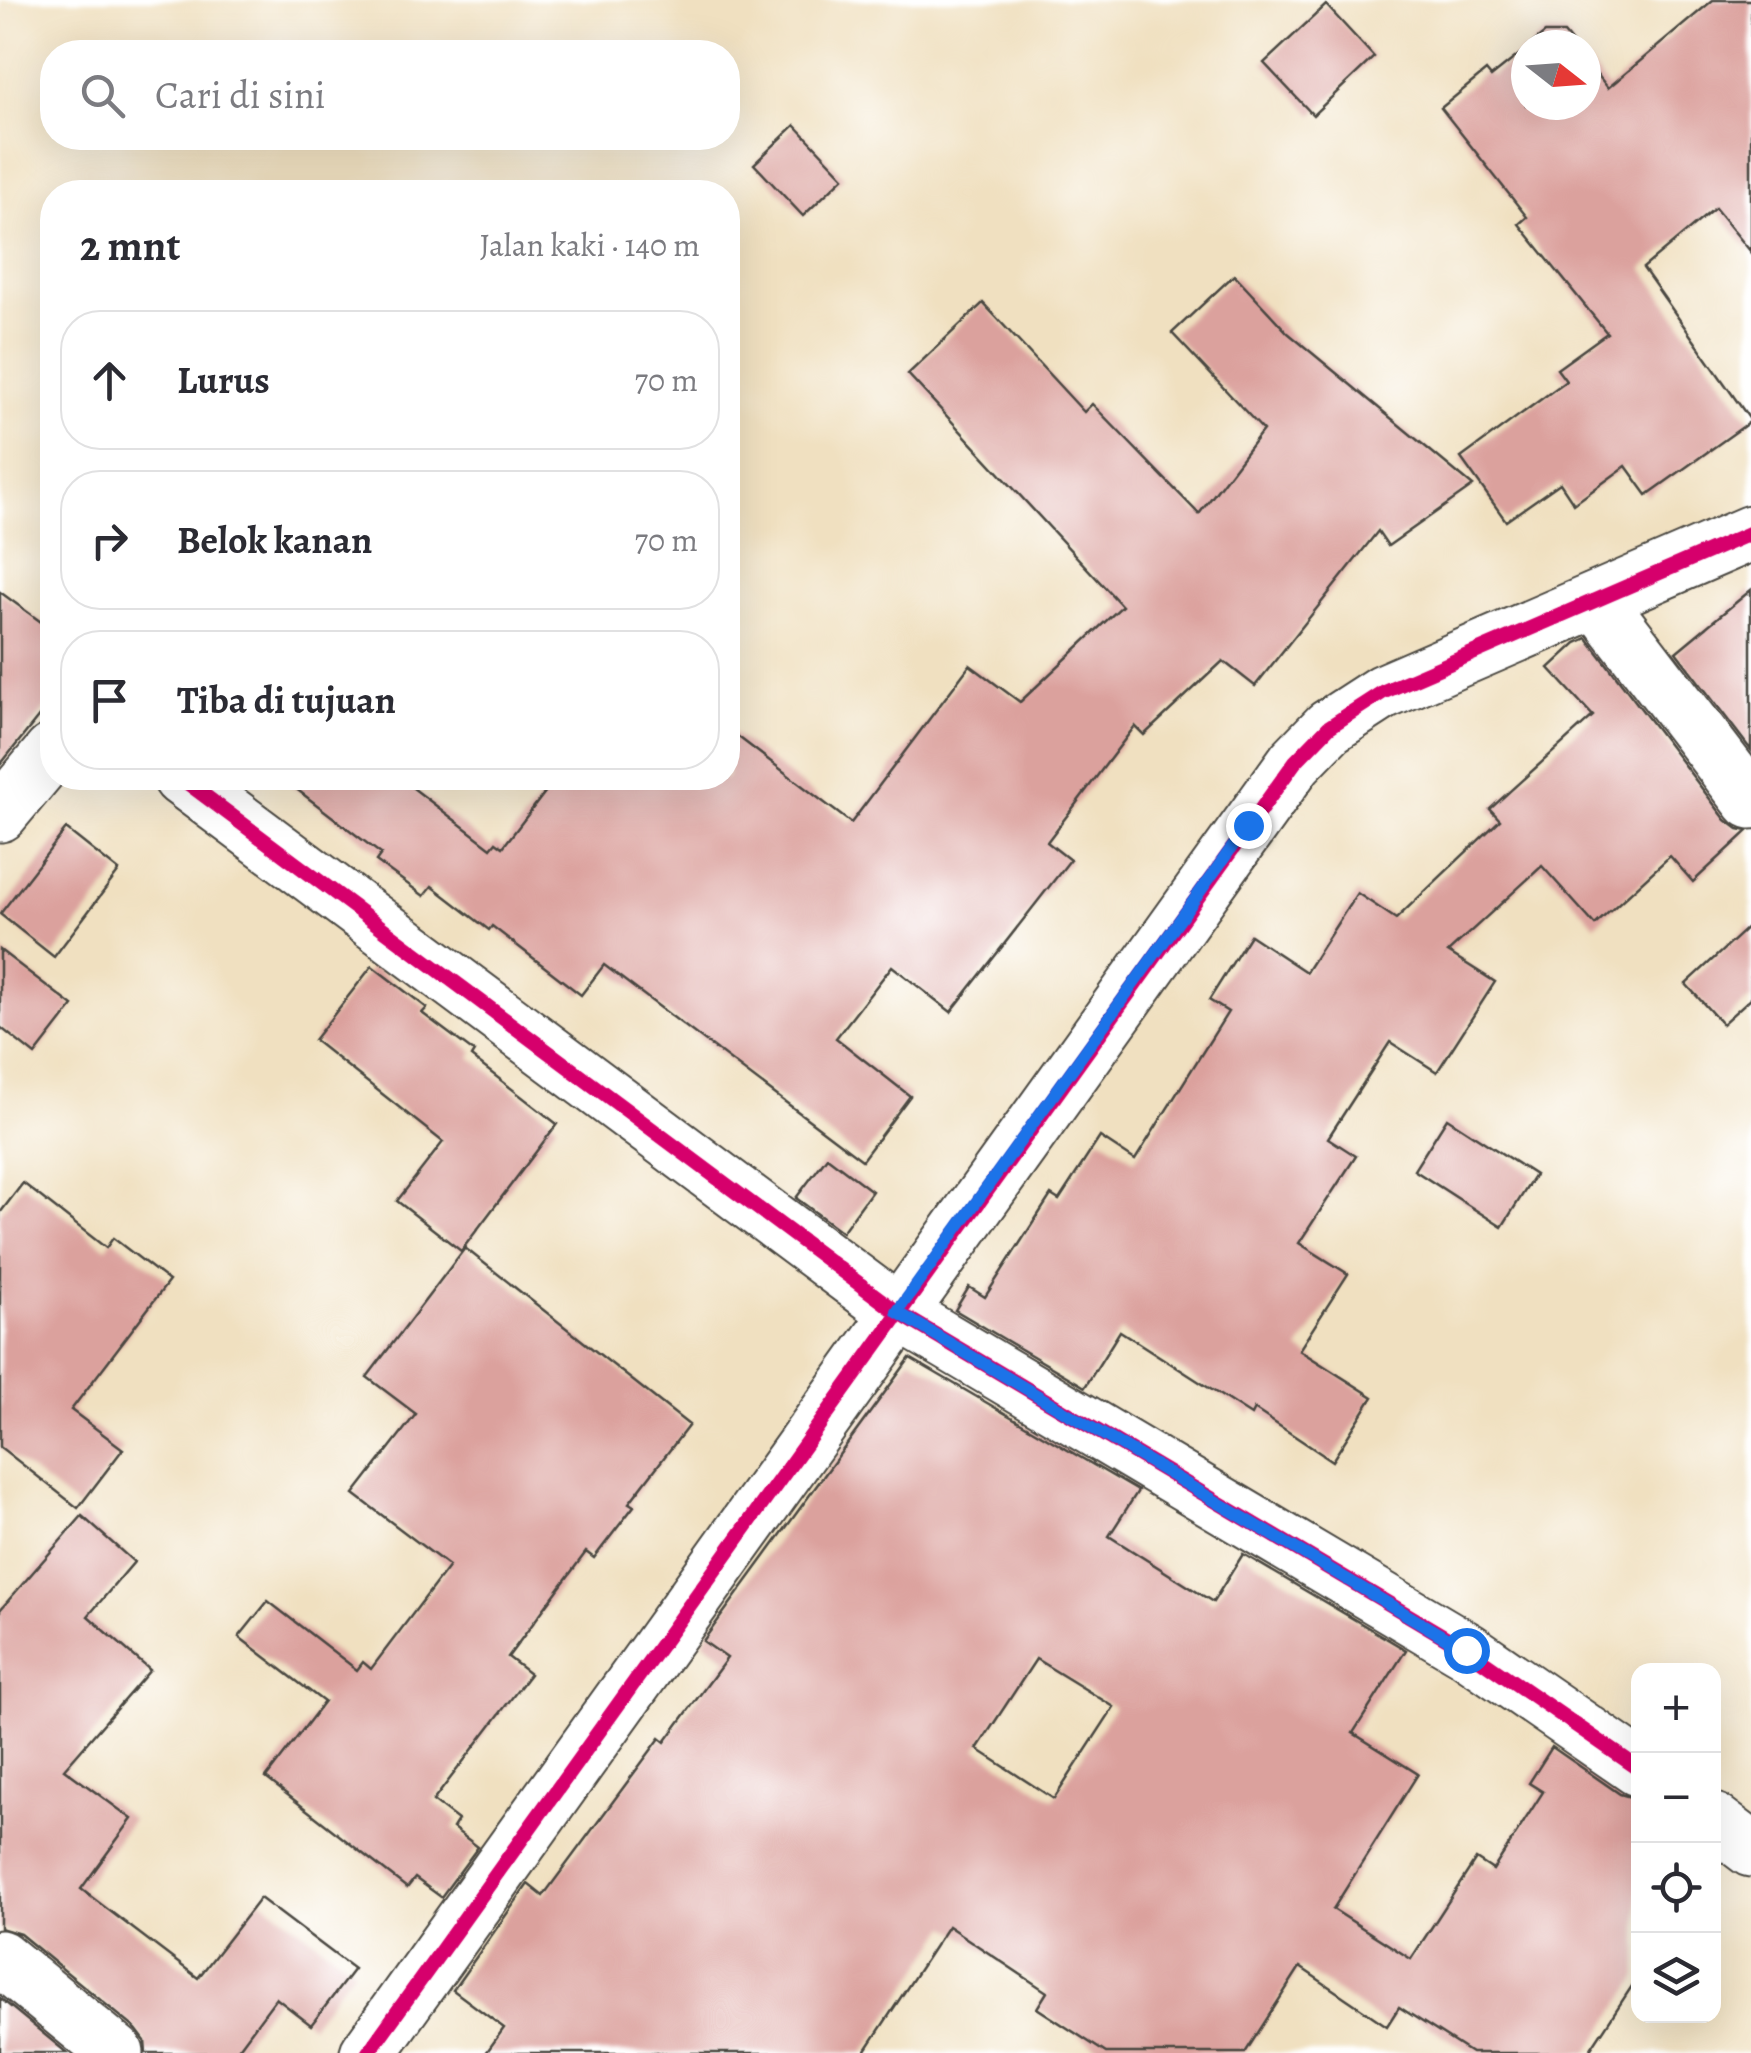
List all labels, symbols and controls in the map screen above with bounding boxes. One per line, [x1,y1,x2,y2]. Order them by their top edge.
north arrow [1511,30,1601,120]
search box [40,40,740,150]
icon: search [75,68,130,123]
text: Cari di sini [155,69,325,121]
text: 2 mnt [80,217,180,274]
text: Jalan kaki · 140 m [479,223,700,267]
icon: ahead [82,353,137,408]
text: Lurus [177,354,270,406]
text: 70 m [635,358,698,402]
icon: right [82,513,137,568]
text: Belok kanan [177,514,372,566]
text: 70 m [635,518,698,562]
icon: arrive [82,673,137,728]
text: Tiba di tujuan [177,674,396,726]
route end [1226,803,1272,849]
route start [1444,1628,1490,1674]
map controls [1631,1663,1721,2023]
button: + [1631,1663,1721,1753]
button: − [1631,1753,1721,1843]
button: locate [1631,1843,1721,1933]
button: layers [1631,1933,1721,2023]

